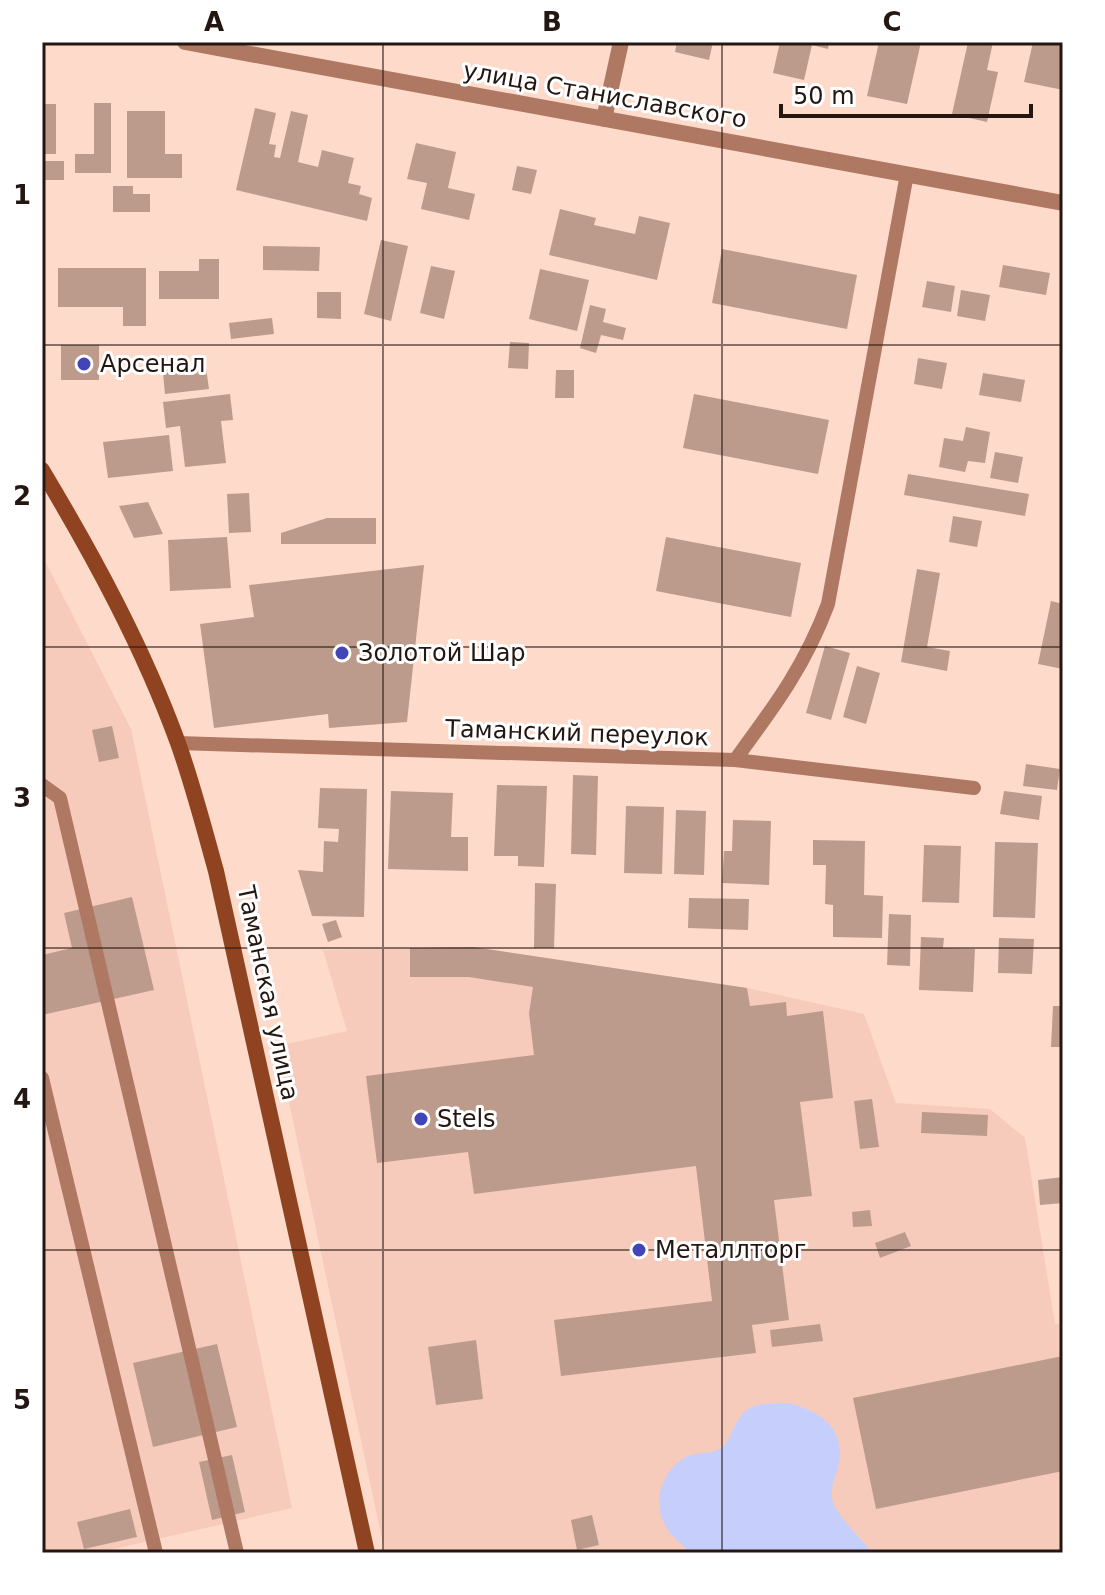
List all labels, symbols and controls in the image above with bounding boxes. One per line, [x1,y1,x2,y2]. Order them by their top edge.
text: A [204,7,224,37]
text: B [542,7,562,37]
text: C [882,7,902,37]
street label: улица Станиславского [461,56,749,134]
scale bar [781,68,1031,118]
text: 50 m [793,82,855,110]
text: 1 [13,180,31,210]
place label: Арсенал [100,350,205,378]
marker: Арсенал [75,355,93,373]
text: 2 [13,481,31,511]
place label: Золотой Шар [358,639,526,667]
marker: Золотой Шар [333,644,351,662]
street label: Таманский переулок [444,714,709,752]
text: 3 [13,783,31,813]
street label: Таманская улица [231,882,304,1103]
text: 4 [13,1084,31,1114]
place label: Stels [437,1105,496,1133]
marker: Stels [412,1110,430,1128]
place label: Металлторг [655,1236,806,1264]
marker: Металлторг [630,1241,648,1259]
text: 5 [13,1385,31,1415]

